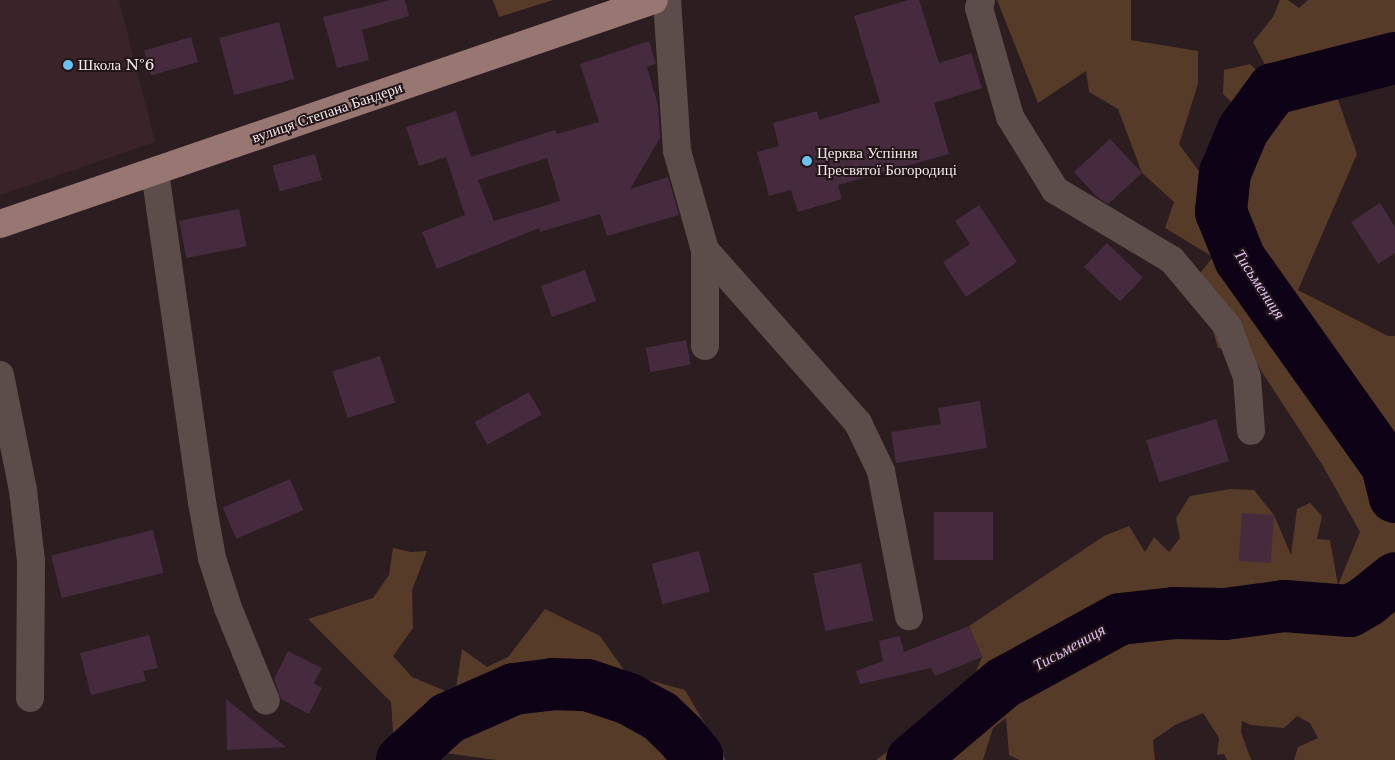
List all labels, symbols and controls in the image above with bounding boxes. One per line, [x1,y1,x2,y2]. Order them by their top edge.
place label: Школа №6 [78,56,154,74]
marker: Школа №6 [62,59,74,71]
street label: вулиця Степана Бандери [249,78,405,146]
place label: Церква Успіння Пресвятої Богородиці [817,143,957,178]
marker: Церква Успіння Пресвятої Богородиці [801,155,813,167]
water label: Тисьмениця [1230,245,1290,323]
water label: Тисьмениця [1030,619,1108,675]

